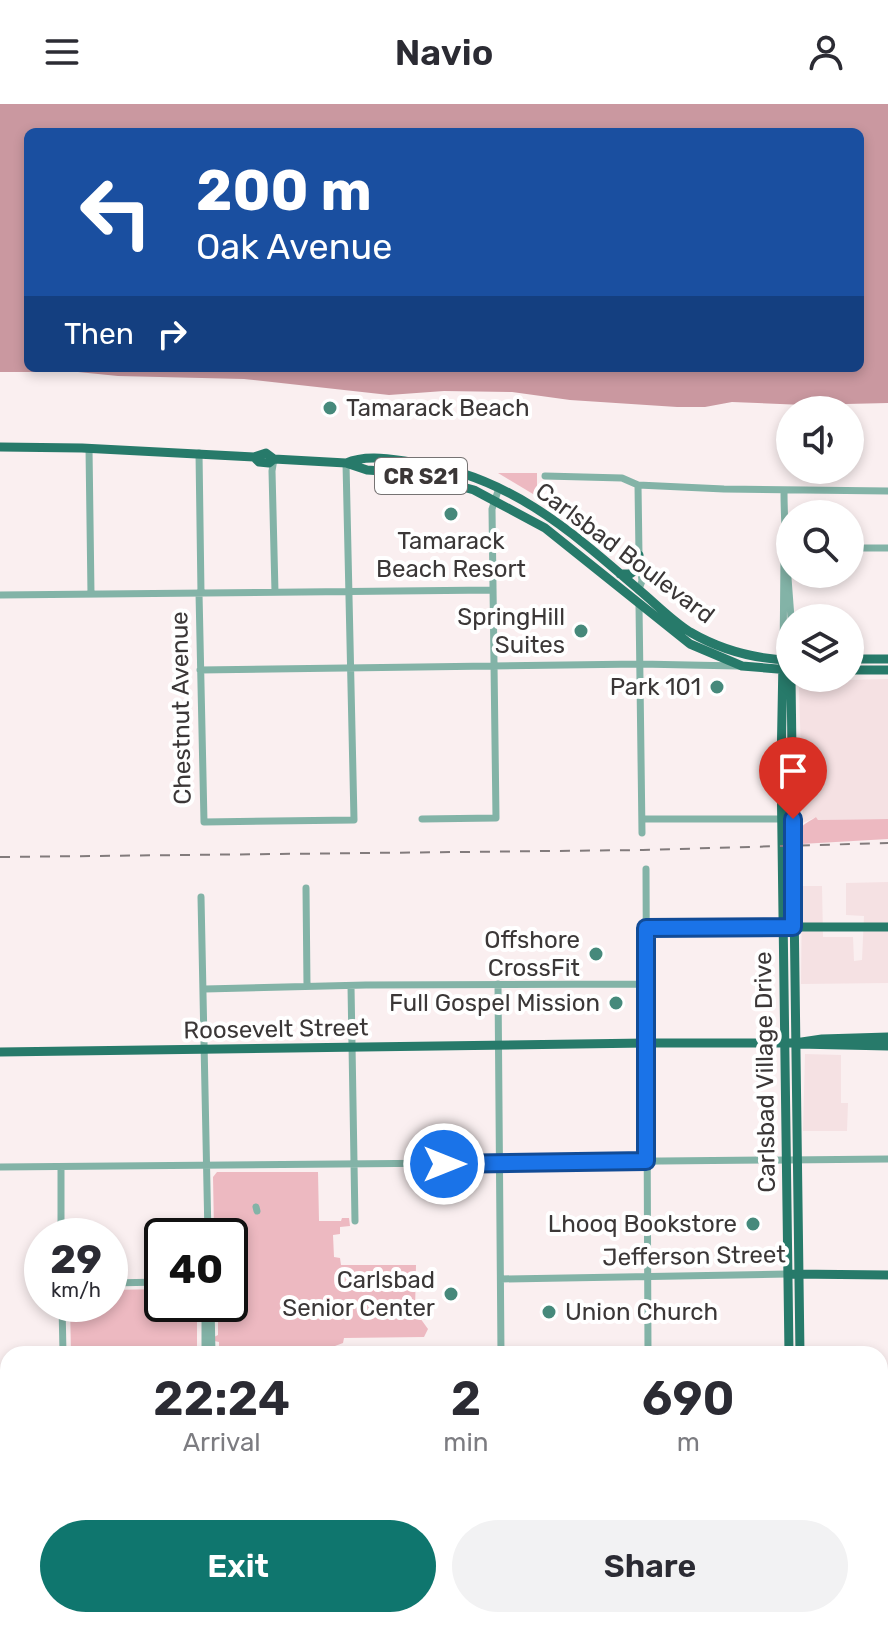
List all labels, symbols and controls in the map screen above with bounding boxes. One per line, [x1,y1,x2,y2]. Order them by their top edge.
icon: menu [40,30,84,74]
icon: person [804,30,848,74]
text: Navio [395,31,493,74]
text: 200 m [196,158,372,224]
icon: left [64,160,168,264]
text: Oak Avenue [196,225,392,268]
icon: right [150,312,194,356]
text: Then [64,316,134,352]
place label: Tamarack Beach [346,394,530,422]
map controls [776,396,864,692]
button: sound [776,396,864,484]
marker: Tamarack Beach [321,399,339,417]
road number: CR S21 [375,458,467,494]
street label: Carlsbad Boulevard [530,477,720,629]
button: search [776,500,864,588]
marker: Tamarack Beach Resort [442,505,460,523]
place label: Tamarack Beach Resort [376,527,526,583]
place label: SpringHill Suites [457,603,565,659]
button: layers [776,604,864,692]
street label: Chestnut Avenue [165,611,197,805]
marker: SpringHill Suites [572,622,590,640]
place label: Park 101 [610,673,701,701]
marker: Park 101 [708,678,726,696]
pin [759,737,827,819]
icon: arrive [771,749,815,793]
place label: Offshore CrossFit [484,926,580,982]
marker: Offshore CrossFit [587,945,605,963]
street label: Carlsbad Village Drive [749,951,781,1193]
place label: Full Gospel Mission [389,989,600,1017]
marker: Full Gospel Mission [607,994,625,1012]
street label: Roosevelt Street [183,1013,369,1045]
position arrow [402,1122,486,1206]
place label: Lhooq Bookstore [548,1210,737,1238]
marker: Lhooq Bookstore [744,1215,762,1233]
speed limit sign: 40 [144,1218,248,1322]
text: 29 [50,1236,102,1283]
street label: Jefferson Street [602,1240,786,1272]
place label: Carlsbad Senior Center [282,1266,435,1322]
text: km/h [51,1278,101,1302]
marker: Carlsbad Senior Center [442,1285,460,1303]
place label: Union Church [565,1298,718,1326]
marker: Union Church [540,1303,558,1321]
text: 22:24 [153,1370,290,1427]
text: 2 [451,1370,481,1427]
text: 690 [642,1370,735,1427]
text: Arrival [183,1427,261,1458]
text: min [443,1427,488,1458]
text: m [677,1427,700,1458]
button: Exit [40,1520,436,1612]
button: Share [452,1520,848,1612]

